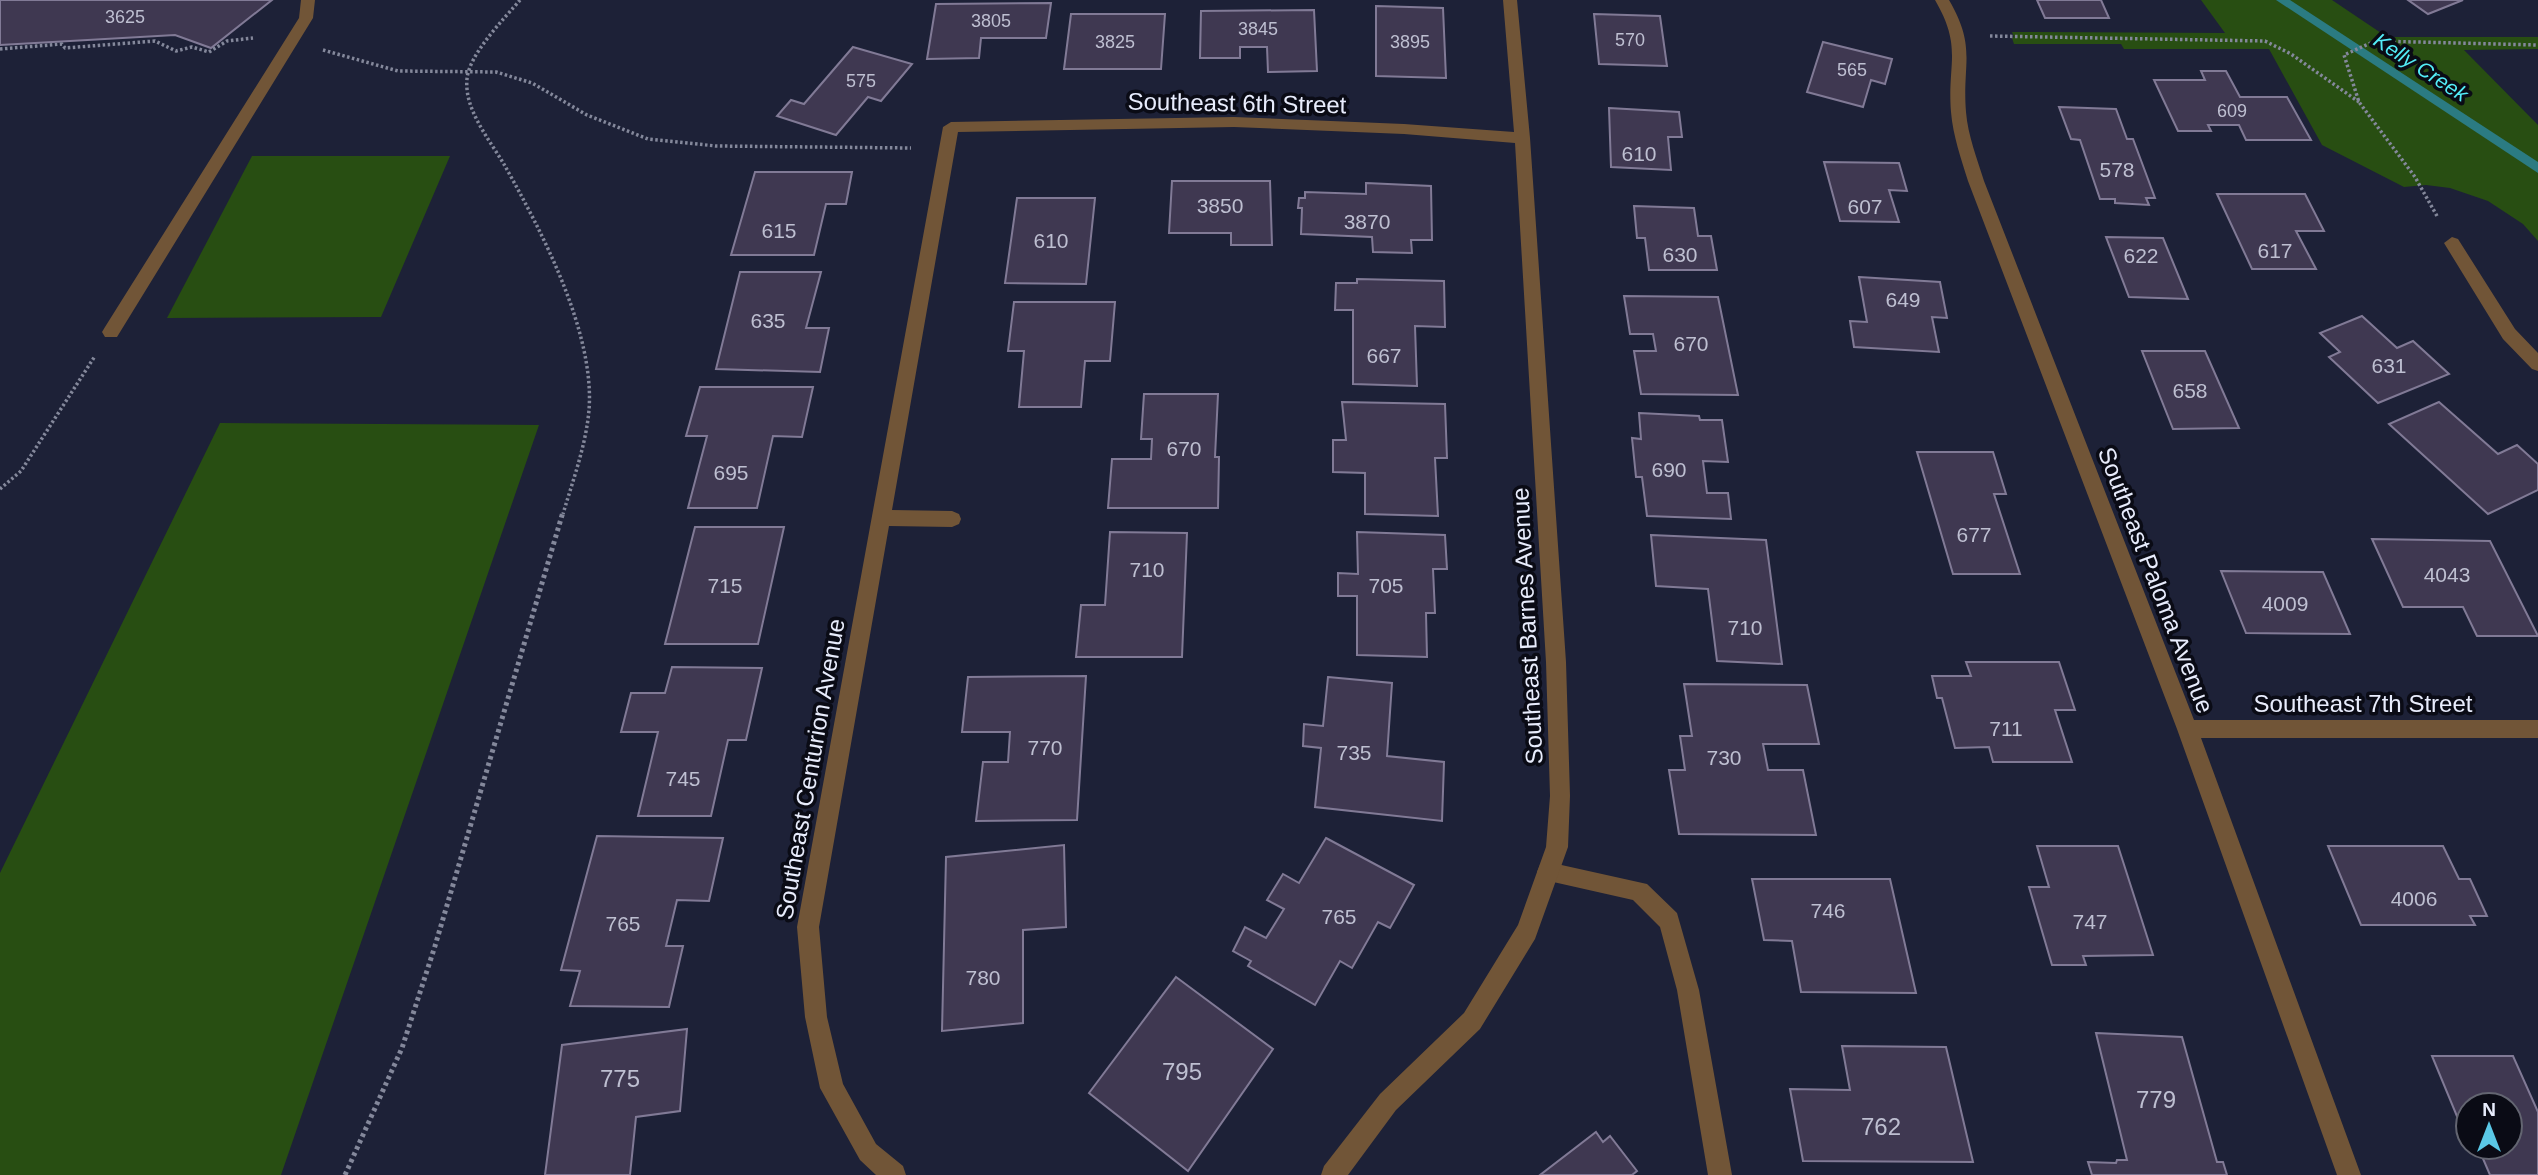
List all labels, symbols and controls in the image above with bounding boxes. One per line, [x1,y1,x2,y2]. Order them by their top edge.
house number: 3625 [105,7,145,27]
house number: 3805 [971,11,1011,31]
house number: 3845 [1238,19,1278,39]
water label: Kelly Creek [2370,28,2474,107]
house number: 570 [1615,30,1645,50]
house number: 3825 [1095,32,1135,52]
house number: 3895 [1390,32,1430,52]
house number: 565 [1837,60,1867,80]
house number: 575 [846,71,876,91]
street label: Southeast 6th Street [1127,88,1347,118]
house number: 609 [2217,101,2247,121]
house number: 610 [1621,142,1657,165]
house number: 578 [2099,158,2135,181]
house number: 3850 [1197,194,1243,217]
house number: 607 [1847,195,1883,218]
house number: 3870 [1344,210,1390,233]
house number: 615 [761,219,797,242]
house number: 610 [1033,229,1069,252]
house number: 617 [2257,239,2293,262]
house number: 630 [1662,243,1698,266]
house number: 622 [2123,244,2159,267]
house number: 649 [1885,288,1921,311]
house number: 635 [750,309,786,332]
house number: 670 [1673,332,1709,355]
house number: 667 [1366,344,1402,367]
house number: 631 [2371,354,2407,377]
house number: 658 [2172,379,2208,402]
house number: 670 [1166,437,1202,460]
street label: Southeast Paloma Avenue [2093,443,2219,717]
house number: 690 [1651,458,1687,481]
house number: 695 [713,461,749,484]
street label: Southeast Barnes Avenue [1506,487,1548,765]
house number: 677 [1956,523,1992,546]
house number: 710 [1129,558,1165,581]
house number: 4043 [2424,563,2470,586]
house number: 715 [707,574,743,597]
house number: 705 [1368,574,1404,597]
house number: 4009 [2262,592,2308,615]
street label: Southeast Centurion Avenue [770,616,850,922]
house number: 710 [1727,616,1763,639]
street label: Southeast 7th Street [2254,690,2473,717]
house number: 711 [1989,717,2023,740]
house number: 770 [1027,736,1063,759]
house number: 735 [1336,741,1372,764]
house number: 730 [1706,746,1742,769]
house number: 745 [665,767,701,790]
house number: 4006 [2391,887,2437,910]
house number: 746 [1810,899,1846,922]
house number: 765 [1321,905,1357,928]
house number: 747 [2072,910,2108,933]
house number: 765 [605,912,641,935]
house number: 780 [965,966,1001,989]
house number: 795 [1162,1058,1202,1085]
house number: 775 [600,1065,640,1092]
house number: 779 [2136,1086,2176,1113]
north arrow [2454,1091,2524,1161]
text: N [2482,1099,2496,1120]
house number: 762 [1861,1113,1901,1140]

